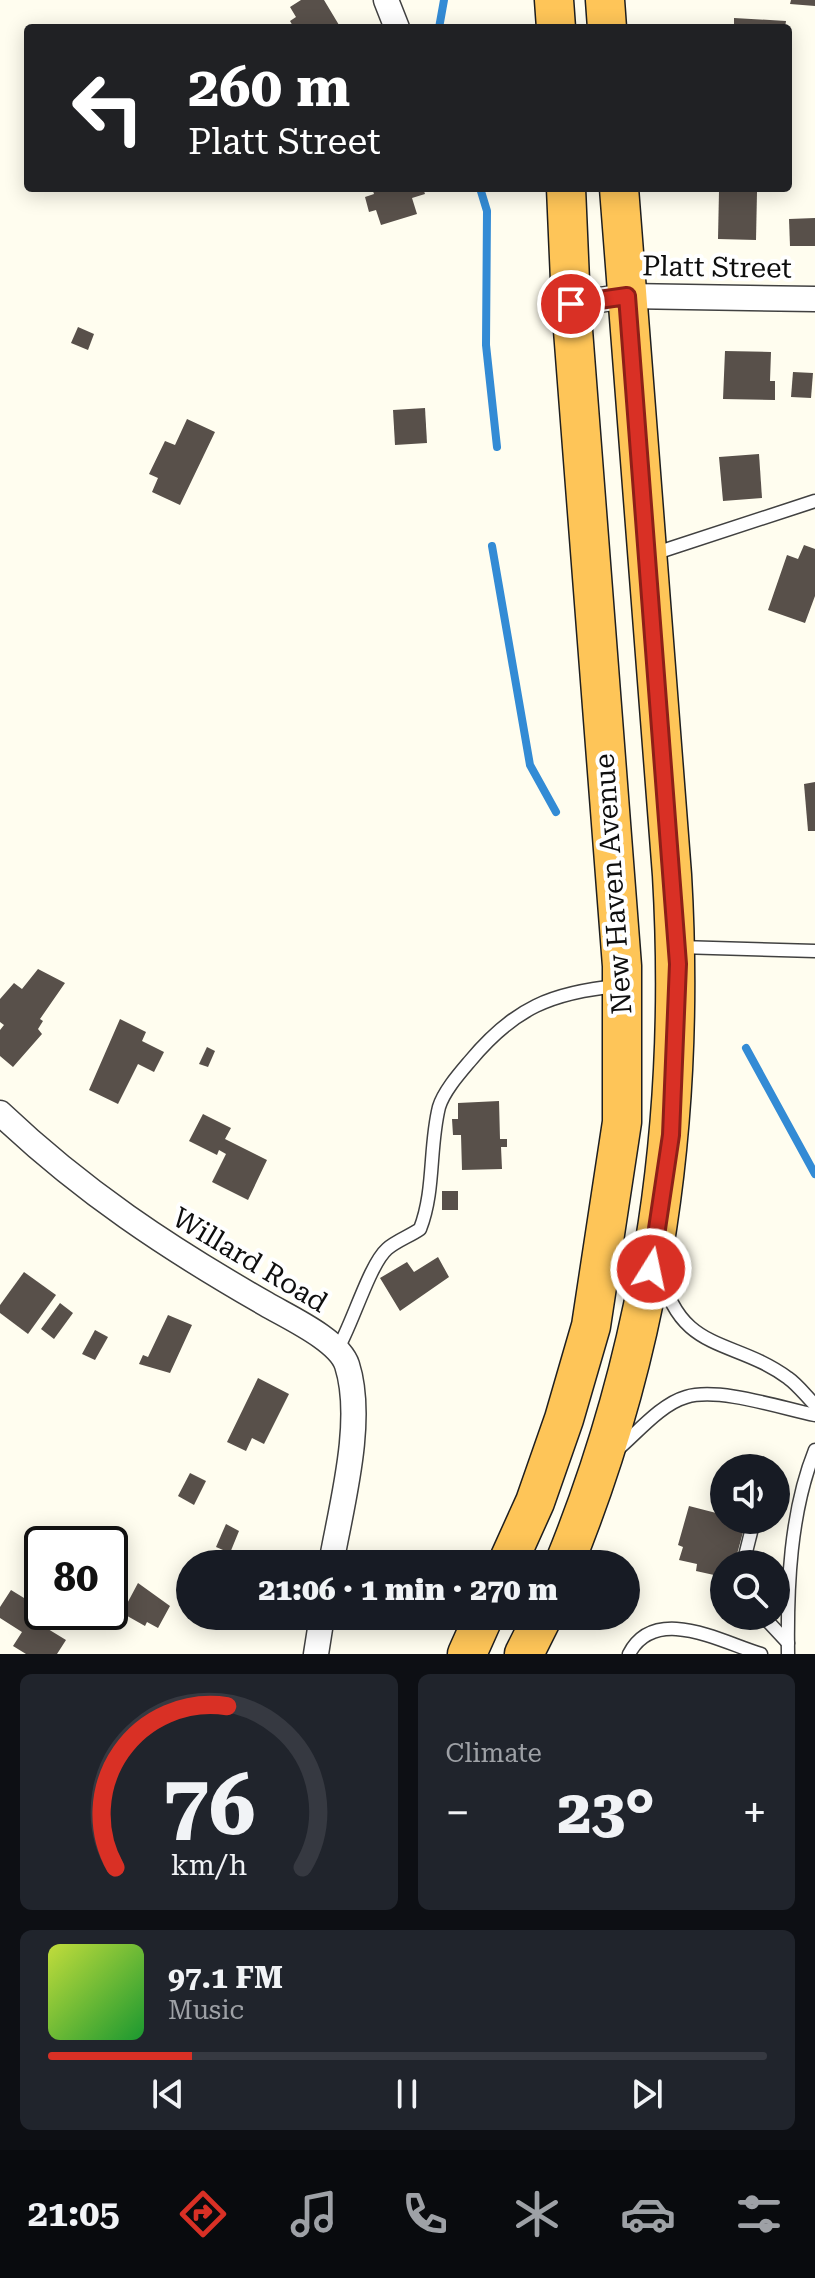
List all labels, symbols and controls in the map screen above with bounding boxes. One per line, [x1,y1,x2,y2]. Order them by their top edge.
text: 260 m [188,54,350,120]
icon: left [56,56,160,160]
text: Platt Street [188,121,381,163]
street label: Platt Street [642,249,792,285]
pin [537,270,605,338]
icon: arrive [549,282,593,326]
street label: New Haven Avenue [587,752,639,1016]
street label: Willard Road [167,1201,333,1319]
position arrow [609,1227,693,1311]
map controls [710,1454,790,1630]
button: sound [710,1454,790,1534]
speed limit sign: 80 [24,1526,128,1630]
button: search [710,1550,790,1630]
text: 21:06 · 1 min · 270 m [258,1572,558,1607]
text: Climate [446,1738,542,1768]
text: 76 [162,1757,255,1854]
text: 23° [558,1777,655,1848]
text: − [446,1787,470,1839]
text: + [742,1787,767,1839]
text: km/h [170,1848,247,1882]
text: 97.1 FM [168,1960,283,1995]
text: Music [168,1995,244,2025]
icon: previous [146,2072,190,2116]
icon: pause [385,2072,429,2116]
icon: next [625,2072,669,2116]
icon: directions [175,2186,231,2242]
icon: music [286,2186,342,2242]
icon: phone [397,2186,453,2242]
icon: climate [509,2186,565,2242]
icon: car [620,2186,676,2242]
icon: filters [731,2186,787,2242]
text: 21:05 [28,2193,120,2235]

